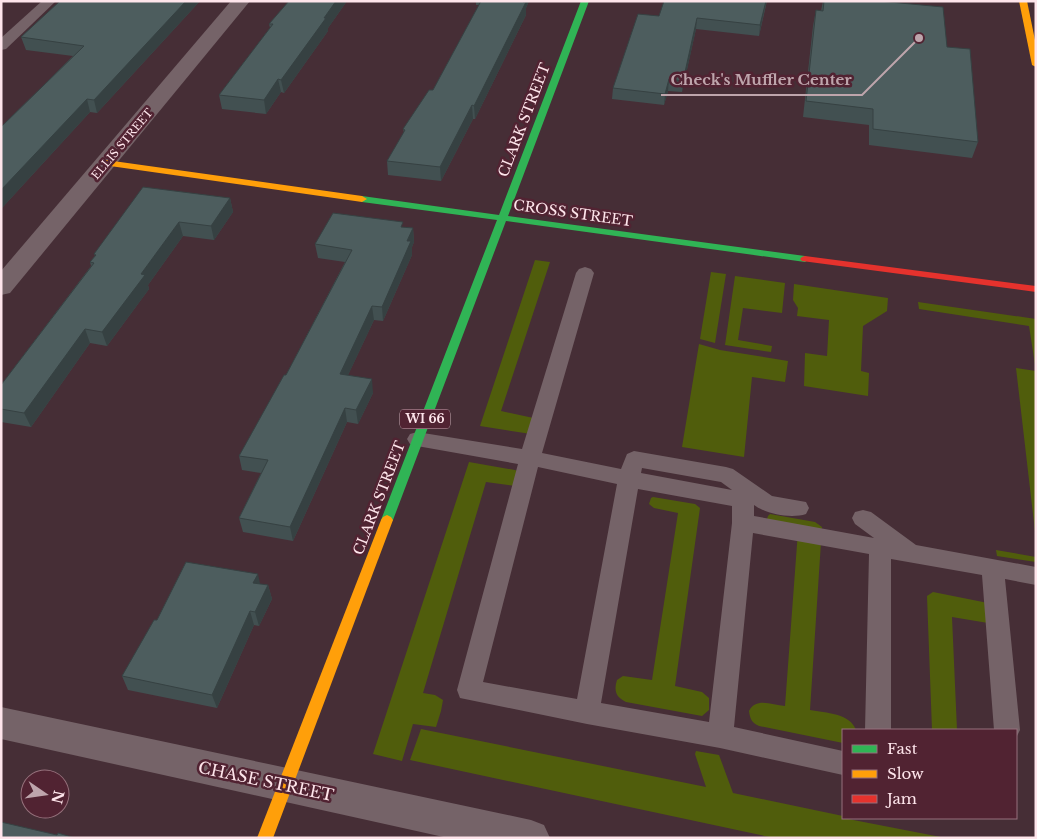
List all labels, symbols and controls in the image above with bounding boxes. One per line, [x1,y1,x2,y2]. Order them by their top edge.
street label: CLARK STREET [494,60,554,180]
callout: Check's Muffler Center [661,65,862,95]
text: Check's Muffler Center [670,70,852,89]
street label: ELLIS STREET [88,106,156,182]
street label: CROSS STREET [512,196,634,230]
road number: WI 66 [400,409,450,428]
street label: CLARK STREET [349,438,409,558]
legend [842,729,1017,819]
text: Fast [887,739,918,758]
street label: CHASE STREET [196,757,336,805]
text: Slow [887,764,924,783]
north arrow [20,769,70,819]
text: N [47,788,68,805]
text: Jam [885,789,917,808]

